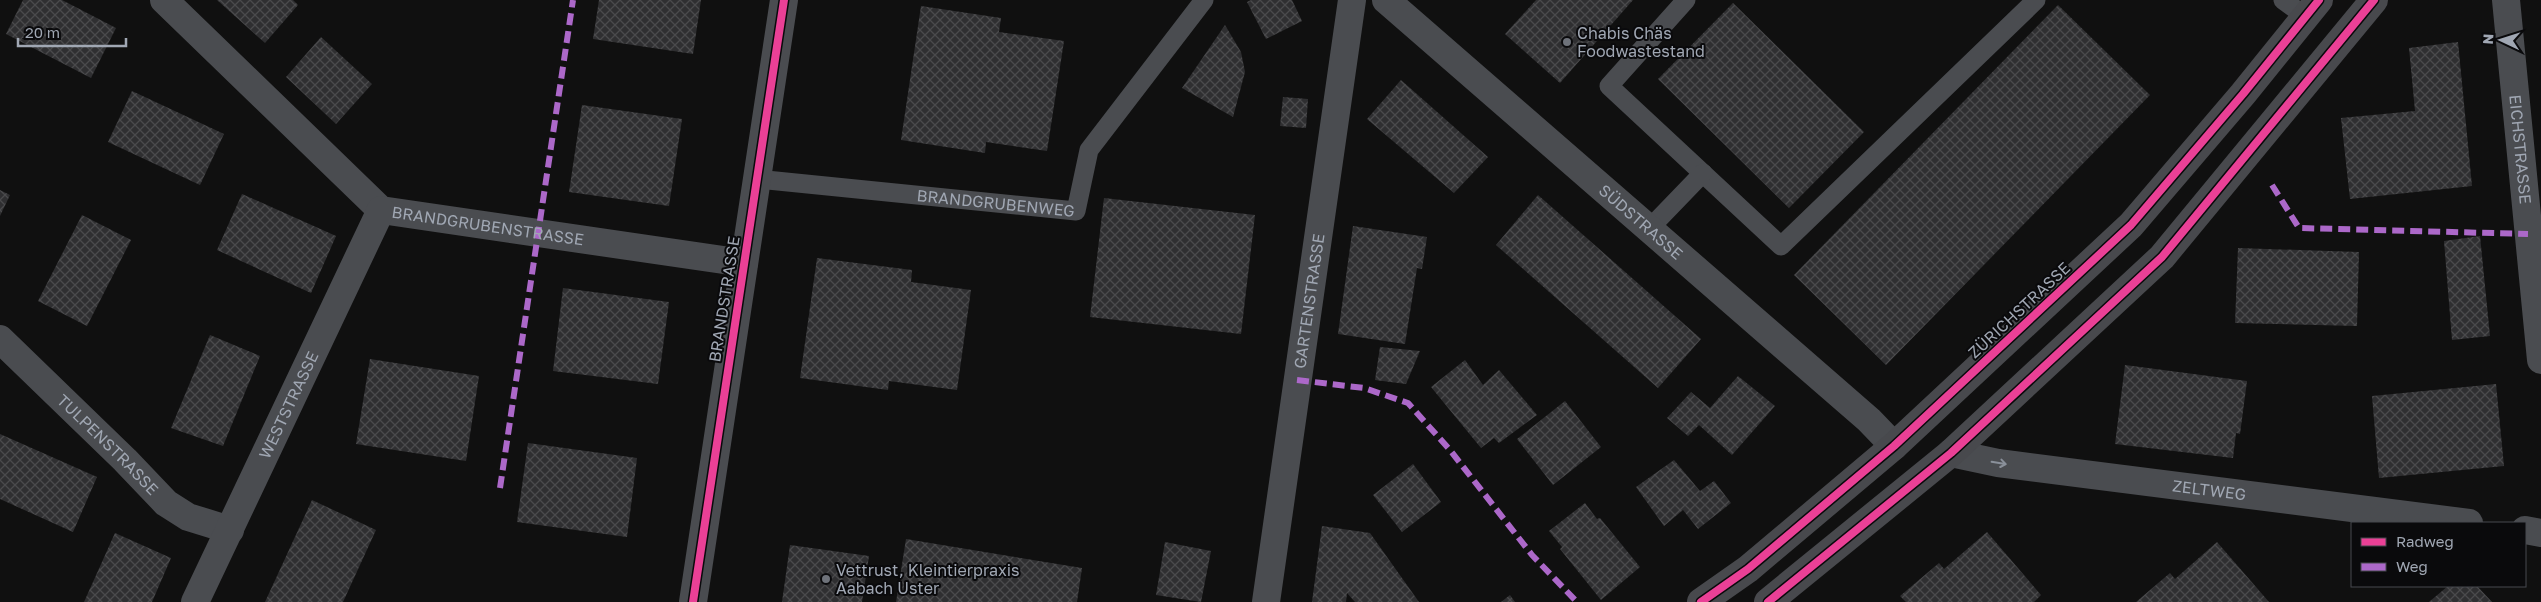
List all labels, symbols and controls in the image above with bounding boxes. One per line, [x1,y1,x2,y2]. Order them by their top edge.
scale bar [18,15,125,47]
north arrow [2476,15,2526,65]
text: 20 m [25,23,60,41]
place label: Chabis Chäs Foodwastestand [1577,23,1705,61]
text: N [2479,33,2496,45]
marker: Chabis Chäs Foodwastestand [1561,36,1573,48]
street label: EICHSTRASSE [2505,94,2536,205]
street label: SÜDSTRASSE [1595,180,1687,264]
street label: BRANDGRUBENWEG [916,185,1076,221]
street label: BRANDGRUBENSTRASSE [391,202,585,250]
street label: GARTENSTRASSE [1289,232,1329,370]
street label: BRANDSTRASSE [704,235,744,363]
street label: ZÜRICHSTRASSE [1964,258,2074,362]
street label: WESTSTRASSE [254,348,323,462]
street label: TULPENSTRASSE [53,390,163,499]
one-way arrow [1990,458,2006,468]
street label: ZELTWEG [2171,475,2247,505]
legend [2351,522,2526,587]
text: Radweg [2396,532,2454,550]
text: Weg [2396,557,2428,575]
place label: Vettrust, Kleintierpraxis Aabach Uster [836,560,1020,598]
marker: Vettrust, Kleintierpraxis Aabach Uster [820,573,832,585]

